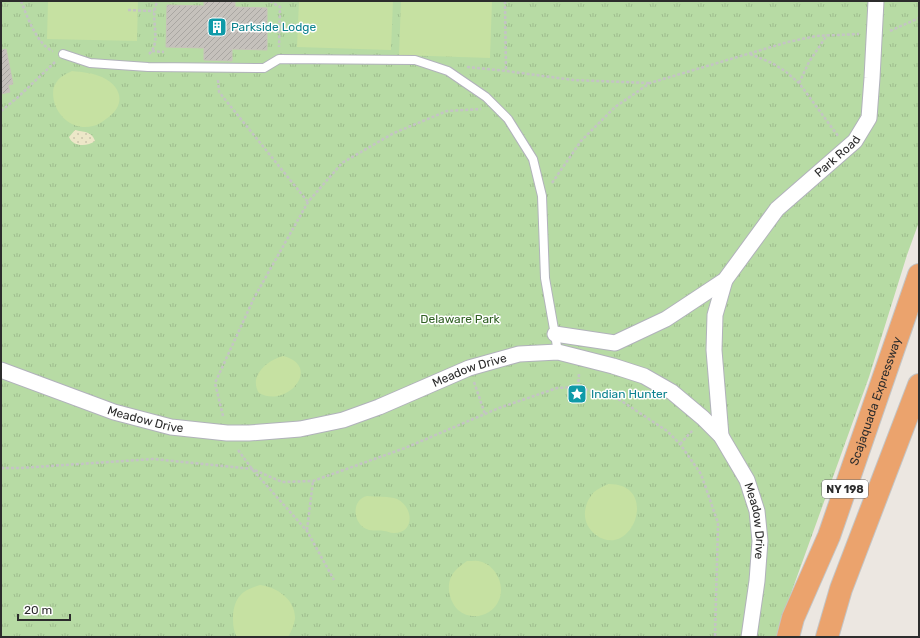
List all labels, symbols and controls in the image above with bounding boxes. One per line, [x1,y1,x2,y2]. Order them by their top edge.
building icon: Parkside Lodge [206,16,228,38]
place label: Parkside Lodge [231,20,316,34]
street label: Park Road [812,133,864,180]
park label: Delaware Park [420,312,501,326]
street label: Scajaquada Expressway [847,335,904,467]
street label: Meadow Drive [430,351,508,390]
place icon: Indian Hunter [566,383,588,405]
place label: Indian Hunter [591,387,668,401]
street label: Meadow Drive [105,403,184,435]
road number: NY 198 [822,480,868,498]
street label: Meadow Drive [741,481,767,560]
scale bar [18,596,70,622]
text: 20 m [24,603,52,617]

